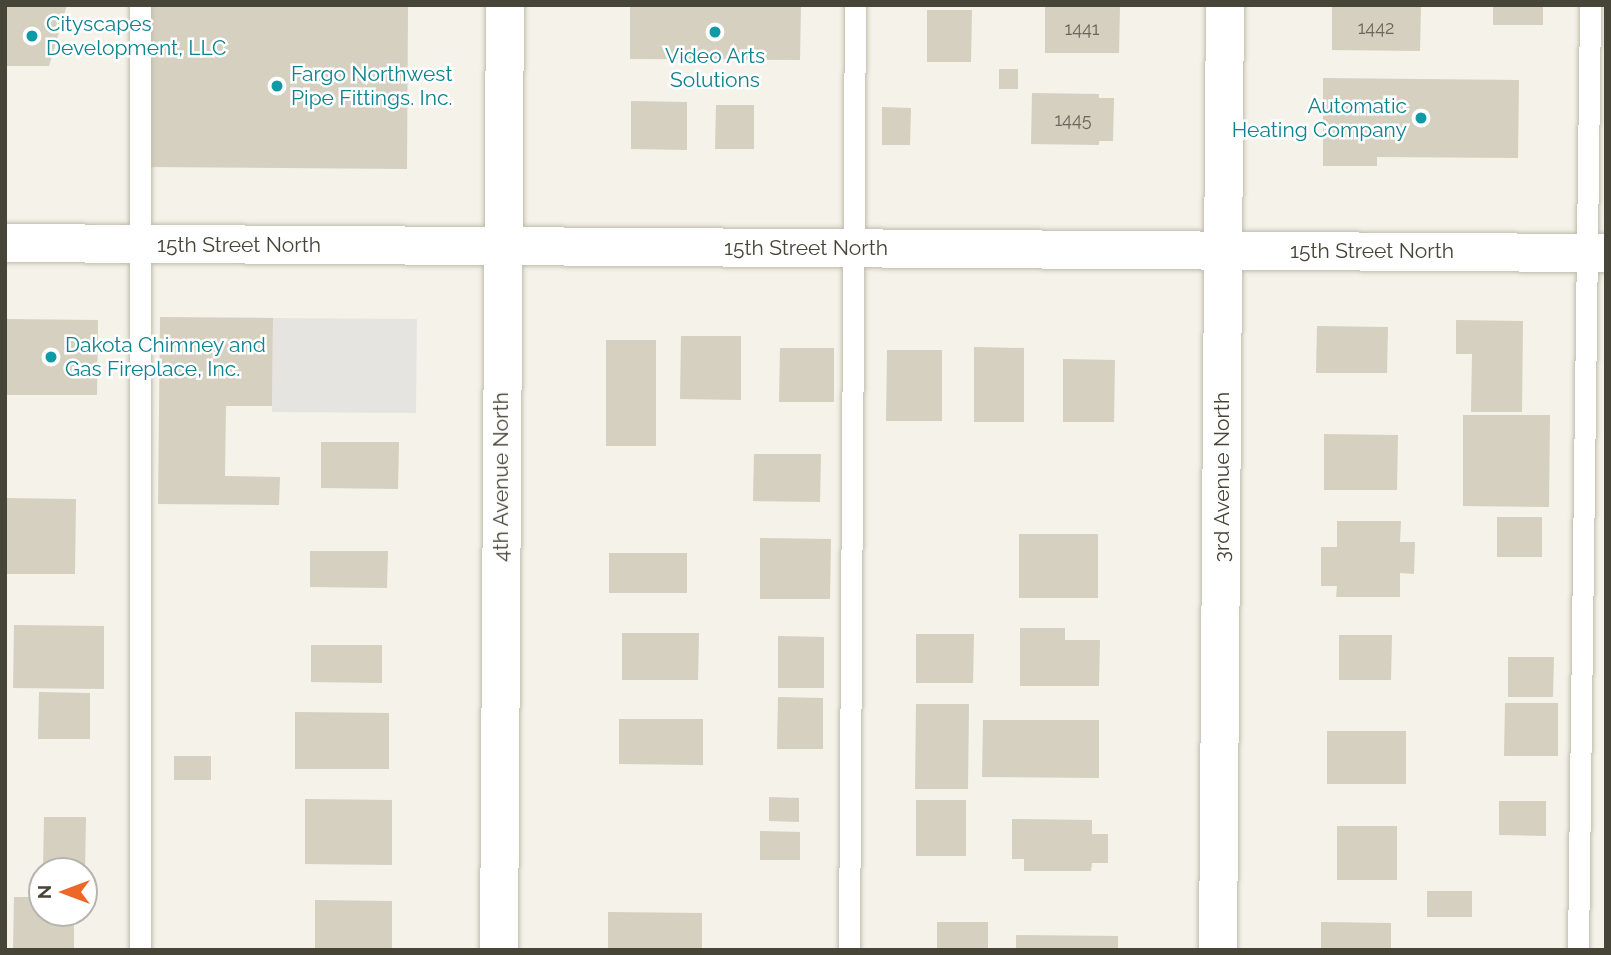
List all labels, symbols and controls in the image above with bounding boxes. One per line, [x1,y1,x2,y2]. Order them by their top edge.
place label: Cityscapes Development, LLC [46,11,227,61]
house number: 1442 [1358,17,1394,39]
house number: 1441 [1064,18,1100,40]
marker: Video Arts Solutions [707,24,723,40]
marker: Cityscapes Development, LLC [24,28,40,44]
place label: Video Arts Solutions [665,43,765,93]
place label: Fargo Northwest Pipe Fittings. Inc. [291,61,453,111]
marker: Fargo Northwest Pipe Fittings. Inc. [269,78,285,94]
place label: Automatic Heating Company [1232,93,1407,143]
house number: 1445 [1054,109,1092,131]
marker: Automatic Heating Company [1413,110,1429,126]
street label: 15th Street North [157,232,321,258]
street label: 15th Street North [724,235,888,261]
street label: 15th Street North [1290,238,1454,264]
place label: Dakota Chimney and Gas Fireplace, Inc. [65,332,266,382]
marker: Dakota Chimney and Gas Fireplace, Inc. [43,349,59,365]
street label: 4th Avenue North [488,392,514,562]
street label: 3rd Avenue North [1209,392,1235,562]
north arrow [28,857,98,927]
text: N [33,885,55,899]

